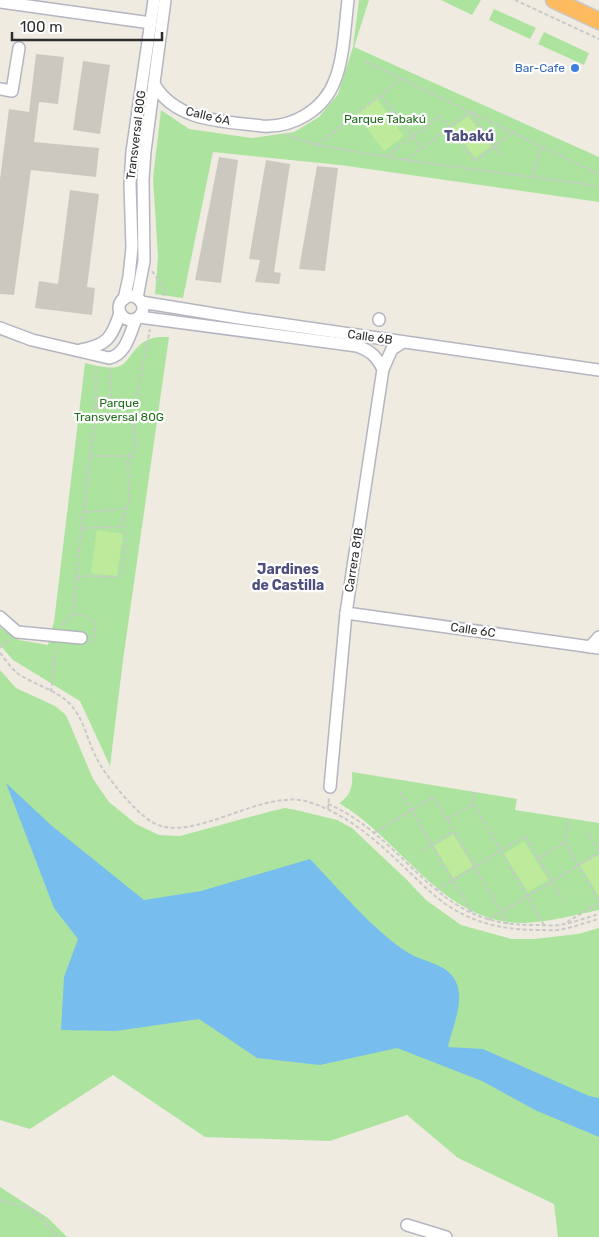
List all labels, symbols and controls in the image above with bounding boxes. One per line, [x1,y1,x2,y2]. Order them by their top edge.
scale bar [12,10,162,42]
text: 100 m [20,18,62,36]
place label: Bar-Cafe [515,61,565,75]
marker: Bar-Cafe [569,62,581,74]
street label: Transversal 80G [124,89,148,181]
street label: Calle 6A [184,104,232,128]
park label: Parque Tabakú [344,112,426,126]
district label: Tabakú [444,128,494,145]
street label: Calle 6B [347,327,393,347]
park label: Parque Transversal 80G [74,396,164,424]
street label: Carrera 81B [342,527,366,593]
district label: Jardines de Castilla [252,561,324,594]
street label: Calle 6C [450,620,496,640]

